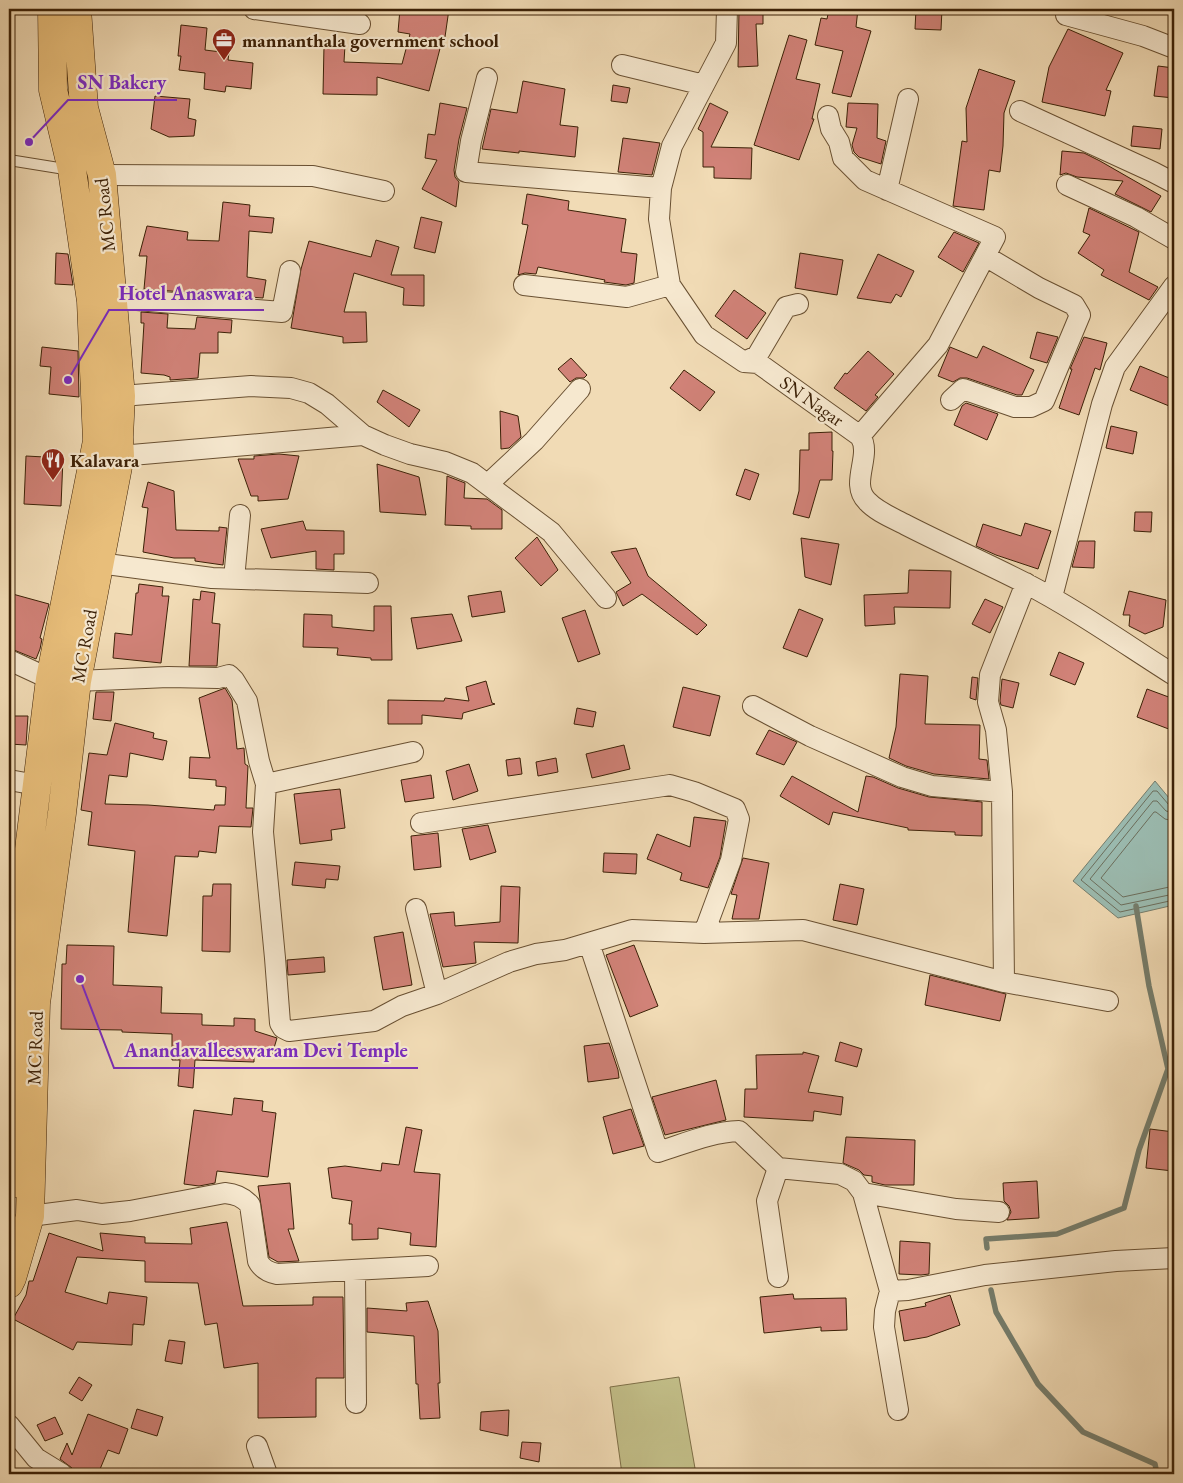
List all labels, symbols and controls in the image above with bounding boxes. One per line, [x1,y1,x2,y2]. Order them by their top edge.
office icon: mannanthala government school [211,27,237,61]
place label: mannanthala government school [242,28,500,53]
callout: SN Bakery [68,65,177,100]
text: SN Bakery [78,69,167,95]
street label: MC Road [89,176,121,253]
callout: Hotel Anaswara [109,275,264,310]
text: Hotel Anaswara [119,280,253,306]
street label: SN Nagar [775,370,849,432]
restaurant icon: Kalavara [40,447,66,481]
place label: Kalavara [70,448,140,473]
street label: MC Road [65,607,103,685]
street label: MC Road [21,1010,49,1086]
callout: Anandavalleeswaram Devi Temple [114,1033,418,1068]
text: Anandavalleeswaram Devi Temple [123,1037,408,1063]

